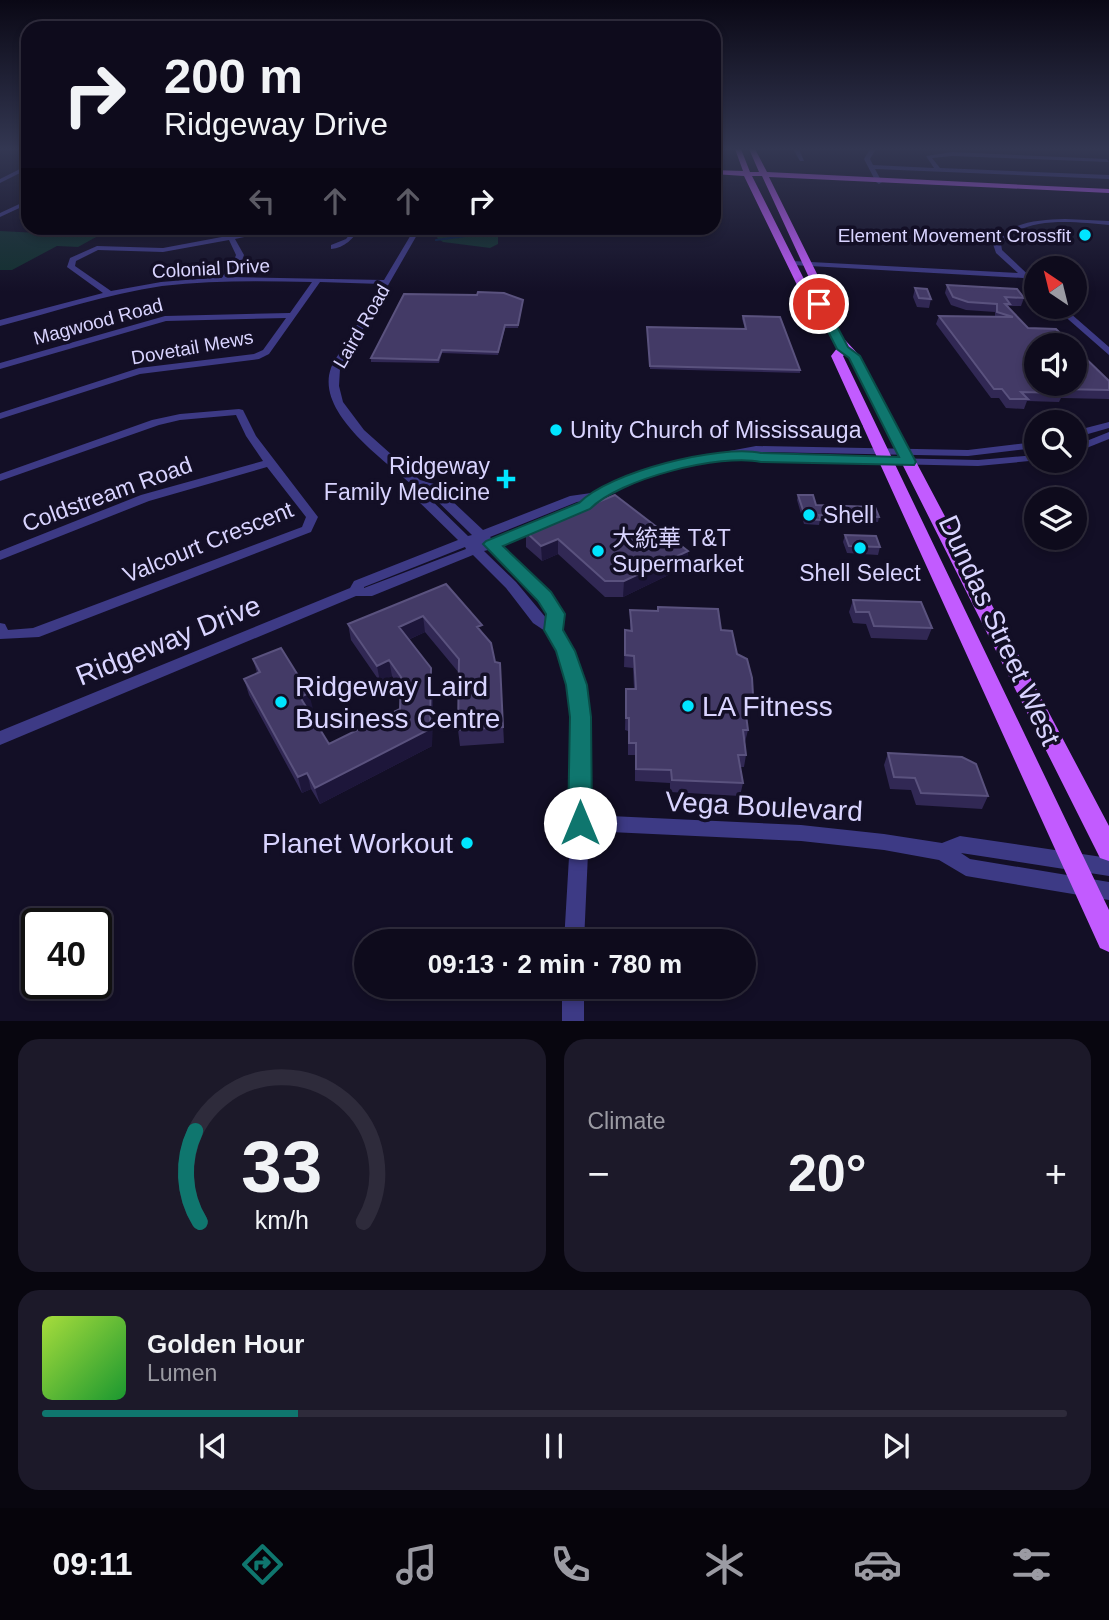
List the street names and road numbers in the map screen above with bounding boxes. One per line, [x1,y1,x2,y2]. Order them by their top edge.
street label: Colonial Drive [151,255,271,282]
street label: Laird Road [329,281,394,372]
street label: Magwood Road [31,294,165,349]
street label: Dovetail Mews [129,326,255,369]
street label: Coldstream Road [18,451,196,537]
street label: Valcourt Crescent [119,496,297,588]
street label: Dundas Street West [933,510,1067,750]
street label: Ridgeway Drive [71,589,265,692]
street label: Vega Boulevard [664,786,864,827]

